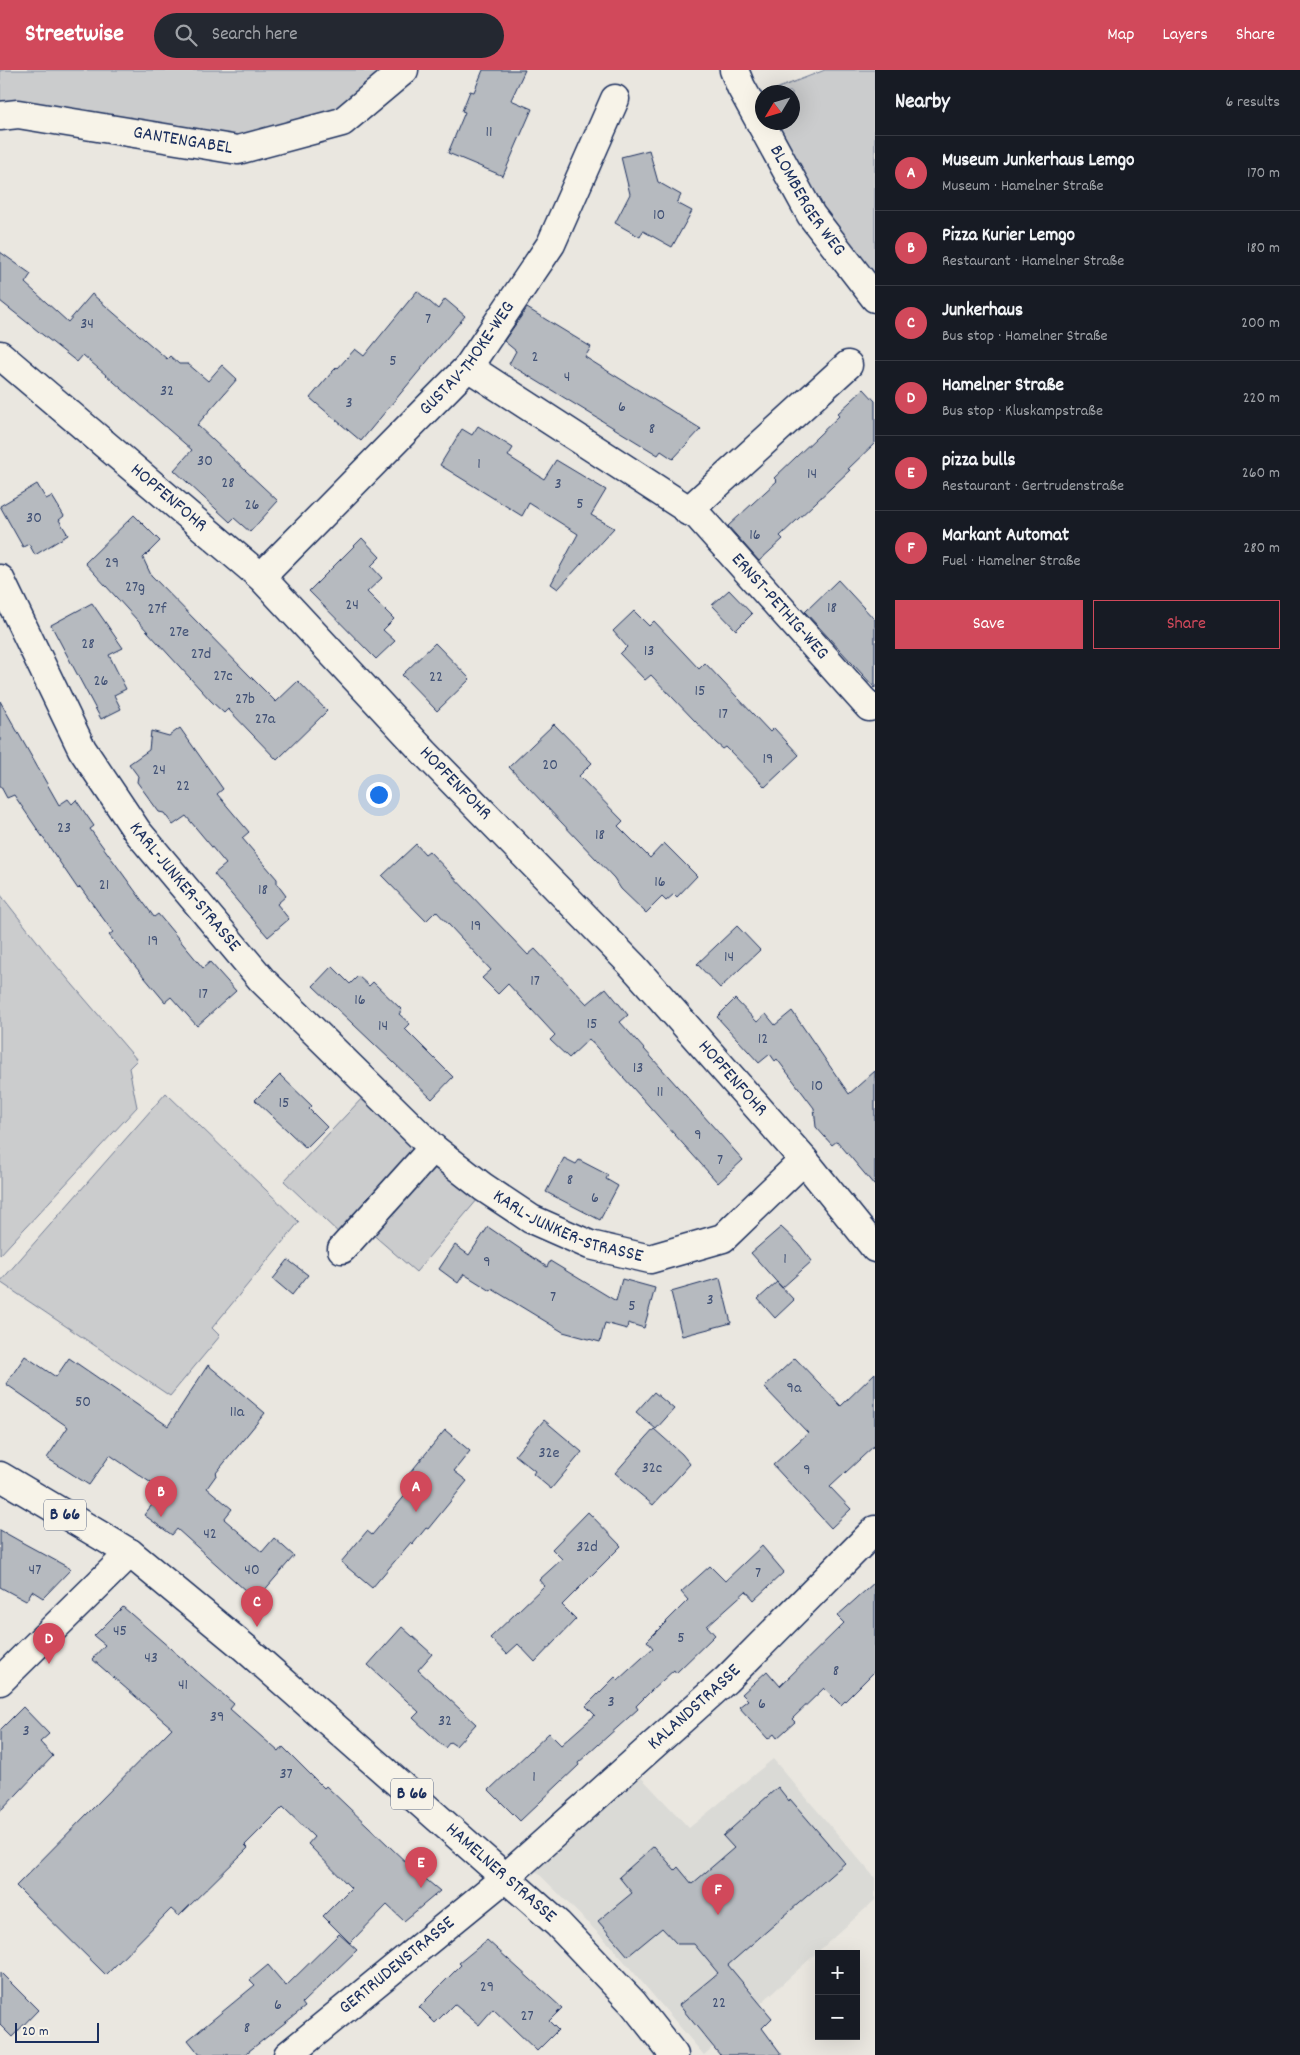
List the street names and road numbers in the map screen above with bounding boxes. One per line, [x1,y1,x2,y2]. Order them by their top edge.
street label: GANTENGABEL [131,120,235,162]
street label: BLOMBERGER WEG [762,140,852,262]
street label: GUSTAV-THOKE-WEG [413,296,522,422]
street label: HOPFENFOHR [124,457,213,539]
street label: ERNST-PETHIG-WEG [724,547,835,666]
street label: HOPFENFOHR [412,740,497,827]
street label: KARL-JUNKER-STRASSE [121,817,247,958]
street label: HOPFENFOHR [691,1034,774,1123]
street label: KARL-JUNKER-STRASSE [487,1183,646,1270]
road number: B 66 [44,1500,86,1530]
street label: KALANDSTRASSE [642,1658,748,1757]
road number: B 66 [391,1778,433,1810]
street label: HAMELNER STRASSE [439,1817,562,1930]
street label: GERTRUDENSTRASSE [334,1910,461,2021]

